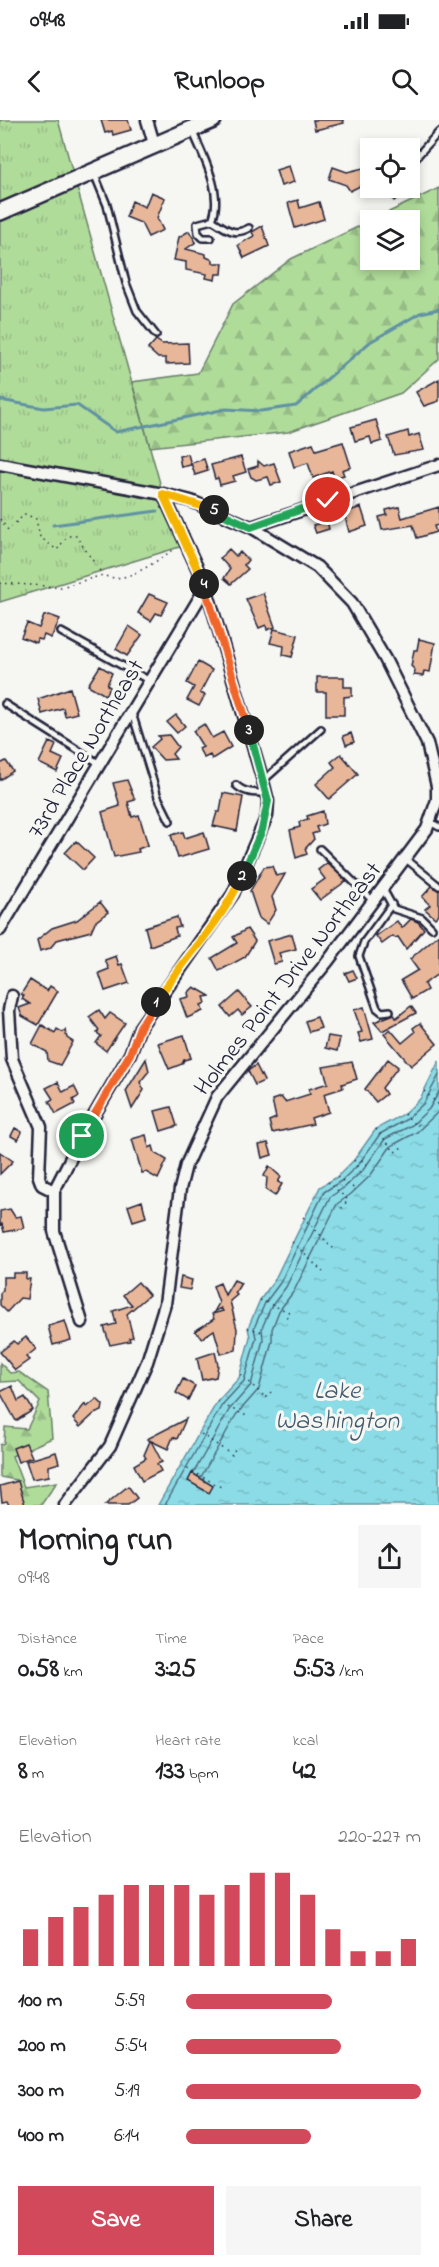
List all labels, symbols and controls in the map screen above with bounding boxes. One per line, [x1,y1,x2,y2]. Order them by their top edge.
text: 09:48 [30,5,65,37]
text: Runloop [174,62,265,101]
icon: back [18,65,51,98]
icon: search [388,65,421,98]
map controls [360,138,420,270]
button: locate [360,138,420,198]
button: layers [360,210,420,270]
pin [302,474,353,525]
icon: check [311,483,344,516]
pin: 5 [199,495,229,525]
text: 5 [209,498,219,522]
pin: 4 [189,569,219,599]
text: 4 [201,572,207,596]
street label: 73rd Place Northeast [20,653,154,845]
pin: 3 [234,715,264,745]
text: 3 [246,718,252,742]
street label: Holmes Point Drive Northeast [186,855,391,1104]
pin: 2 [227,861,257,891]
text: 2 [238,864,246,888]
pin: 1 [141,987,171,1017]
text: 1 [153,990,159,1014]
pin [56,1110,107,1161]
icon: arrive [65,1119,98,1152]
water label: Lake Washington [275,1373,400,1441]
text: Morning run [18,1517,172,1565]
button: share [358,1525,421,1588]
text: 09:48 [18,1564,50,1593]
text: Distance [18,1627,77,1651]
text: Time [155,1627,187,1651]
text: Pace [293,1627,324,1651]
text: 0.58 [18,1651,59,1689]
text: 3:25 [155,1651,196,1689]
text: 5:53 [293,1651,335,1689]
text: km [59,1660,83,1684]
text: /km [335,1660,364,1684]
text: Elevation [18,1729,77,1753]
text: Heart rate [155,1729,221,1753]
text: kcal [293,1729,318,1753]
text: 8 [18,1753,28,1791]
text: 133 [155,1753,185,1791]
text: 42 [293,1753,316,1791]
text: m [28,1762,44,1786]
text: bpm [185,1762,219,1786]
text: Elevation [18,1823,92,1852]
text: 220–227 m [338,1823,421,1852]
text: 100 m [18,1987,62,2016]
text: 5:59 [114,1987,145,2016]
text: 200 m [18,2032,66,2061]
text: 5:54 [114,2032,147,2061]
text: 300 m [18,2077,64,2106]
text: 5:19 [114,2077,140,2106]
text: 400 m [18,2122,64,2151]
text: 6:14 [114,2122,139,2151]
button: Save [18,2186,214,2255]
button: Share [226,2186,421,2255]

